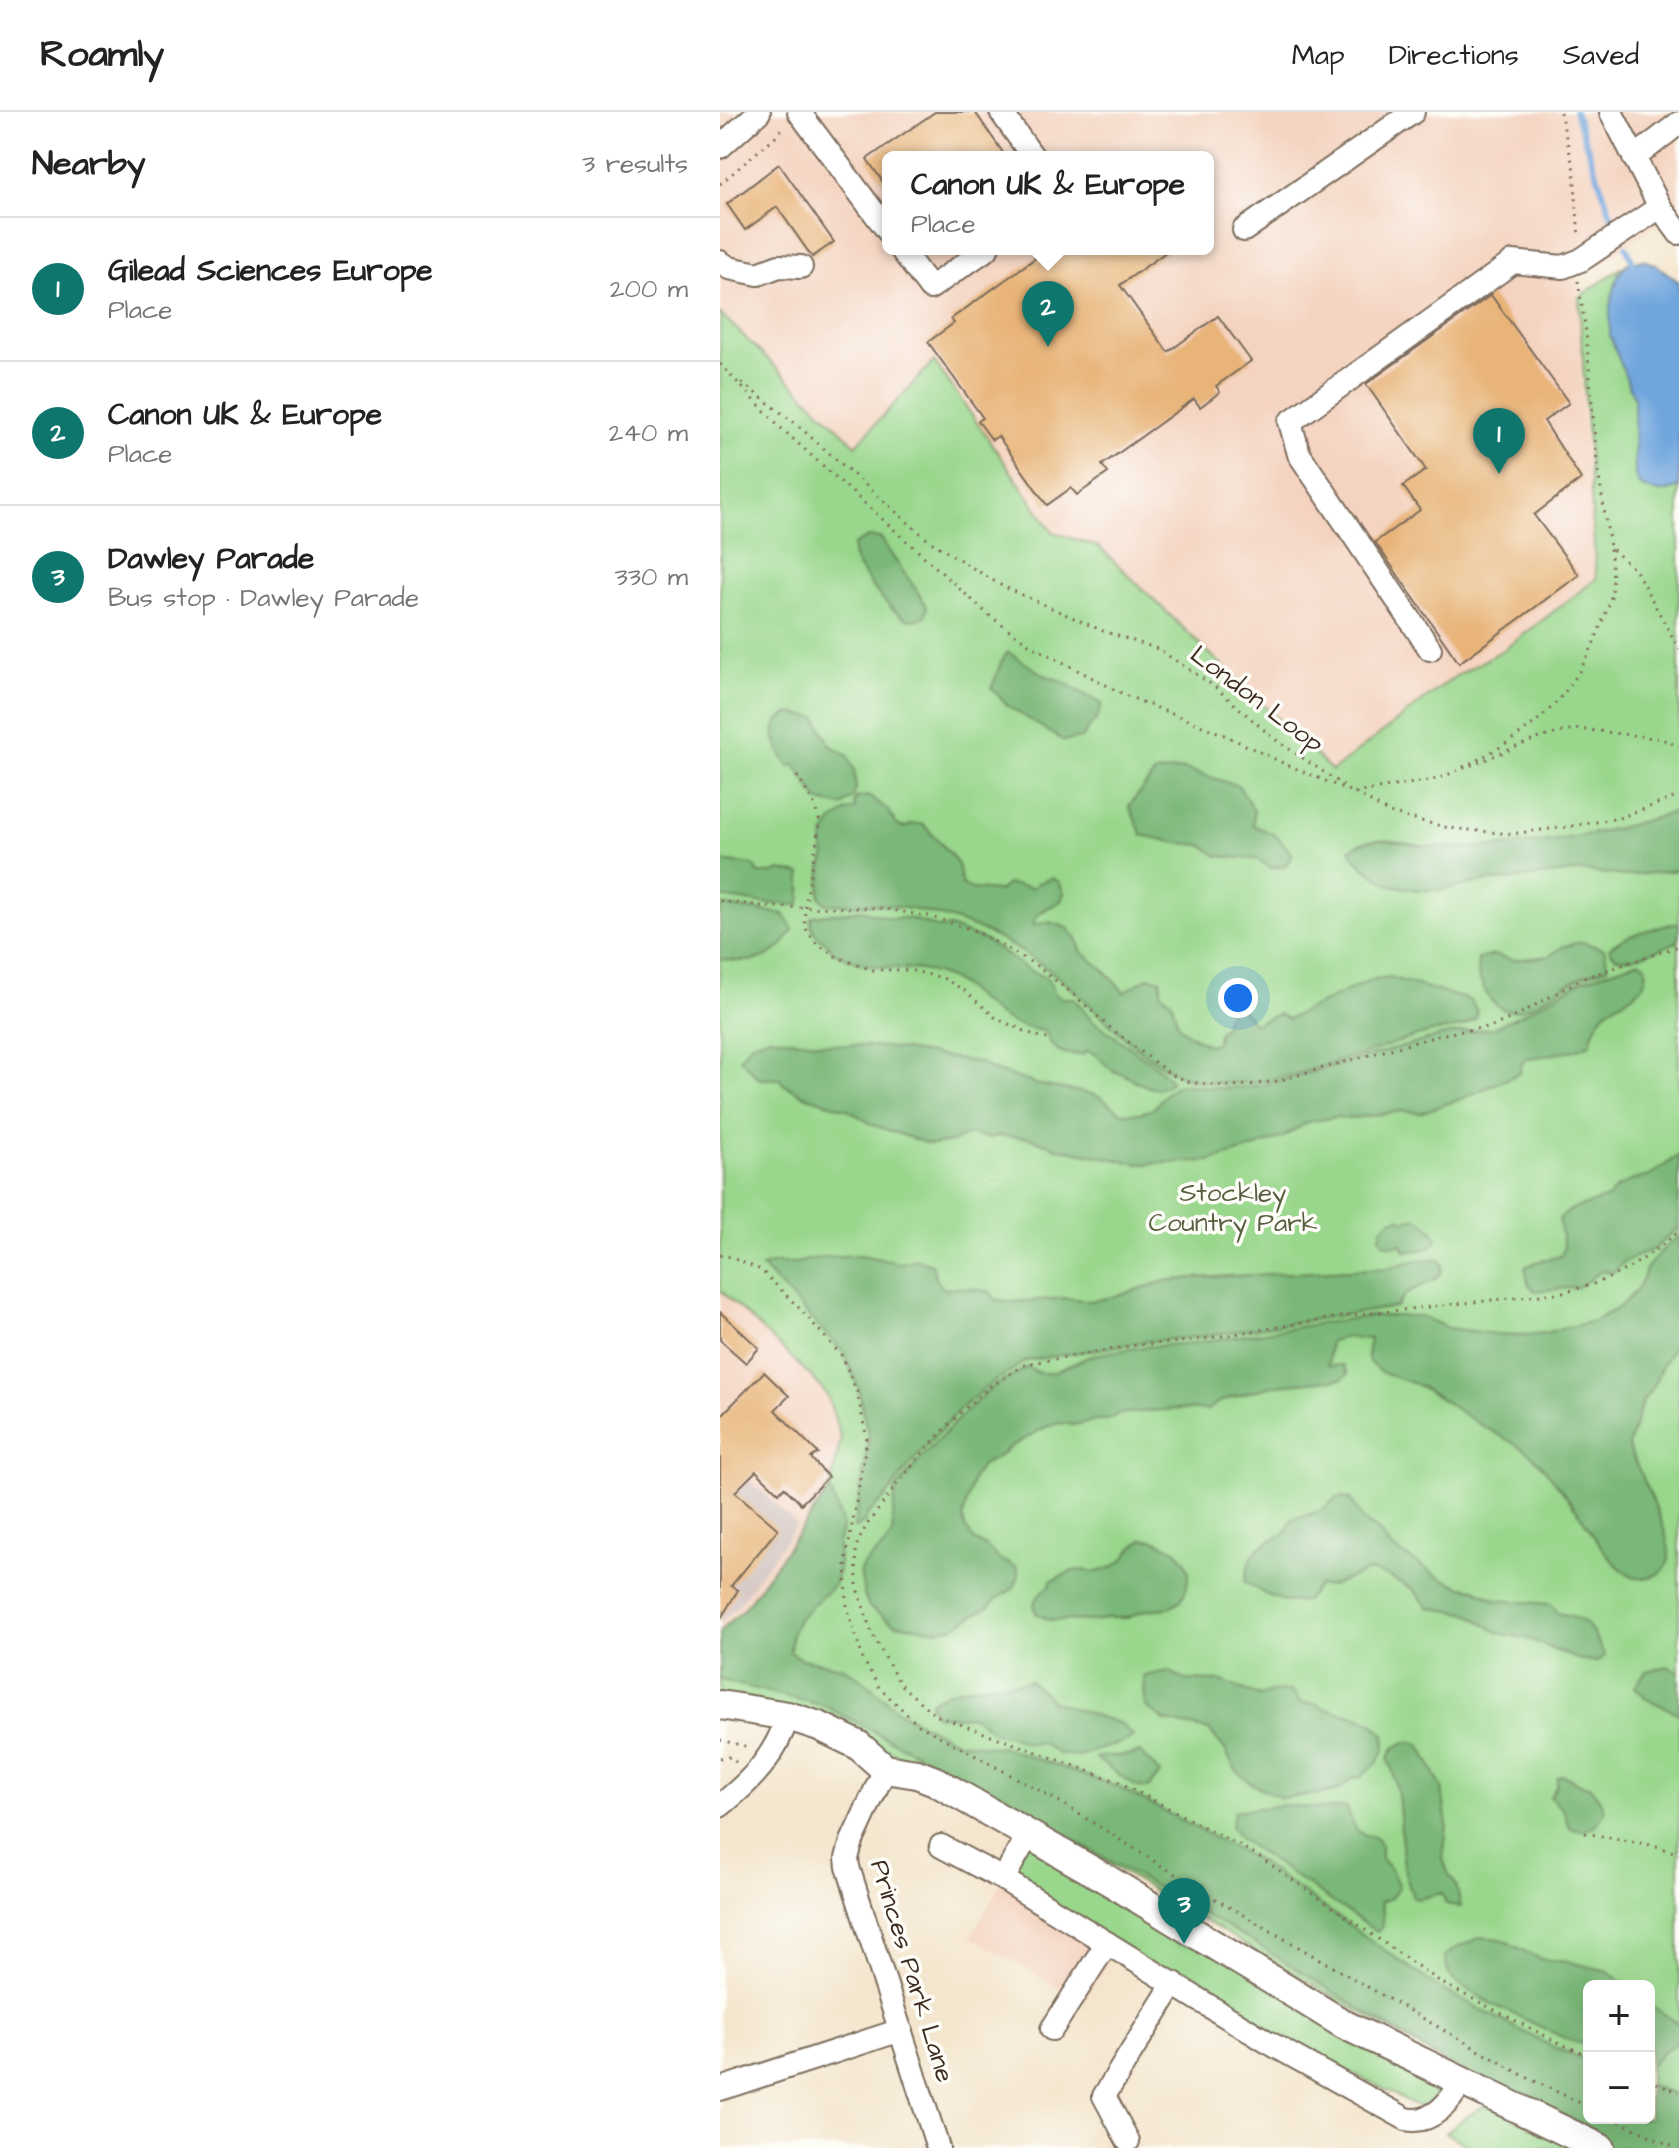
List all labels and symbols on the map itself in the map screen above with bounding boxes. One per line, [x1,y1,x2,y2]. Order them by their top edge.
pin: 2 [1022,281,1074,347]
pin: 1 [1473,408,1525,474]
street label: London Loop [1183,637,1331,761]
your location [1218,978,1258,1018]
park label: Stockley Country Park [1149,1175,1317,1243]
street label: Princes Park Lane [861,1855,963,2087]
pin: 3 [1158,1878,1210,1944]

